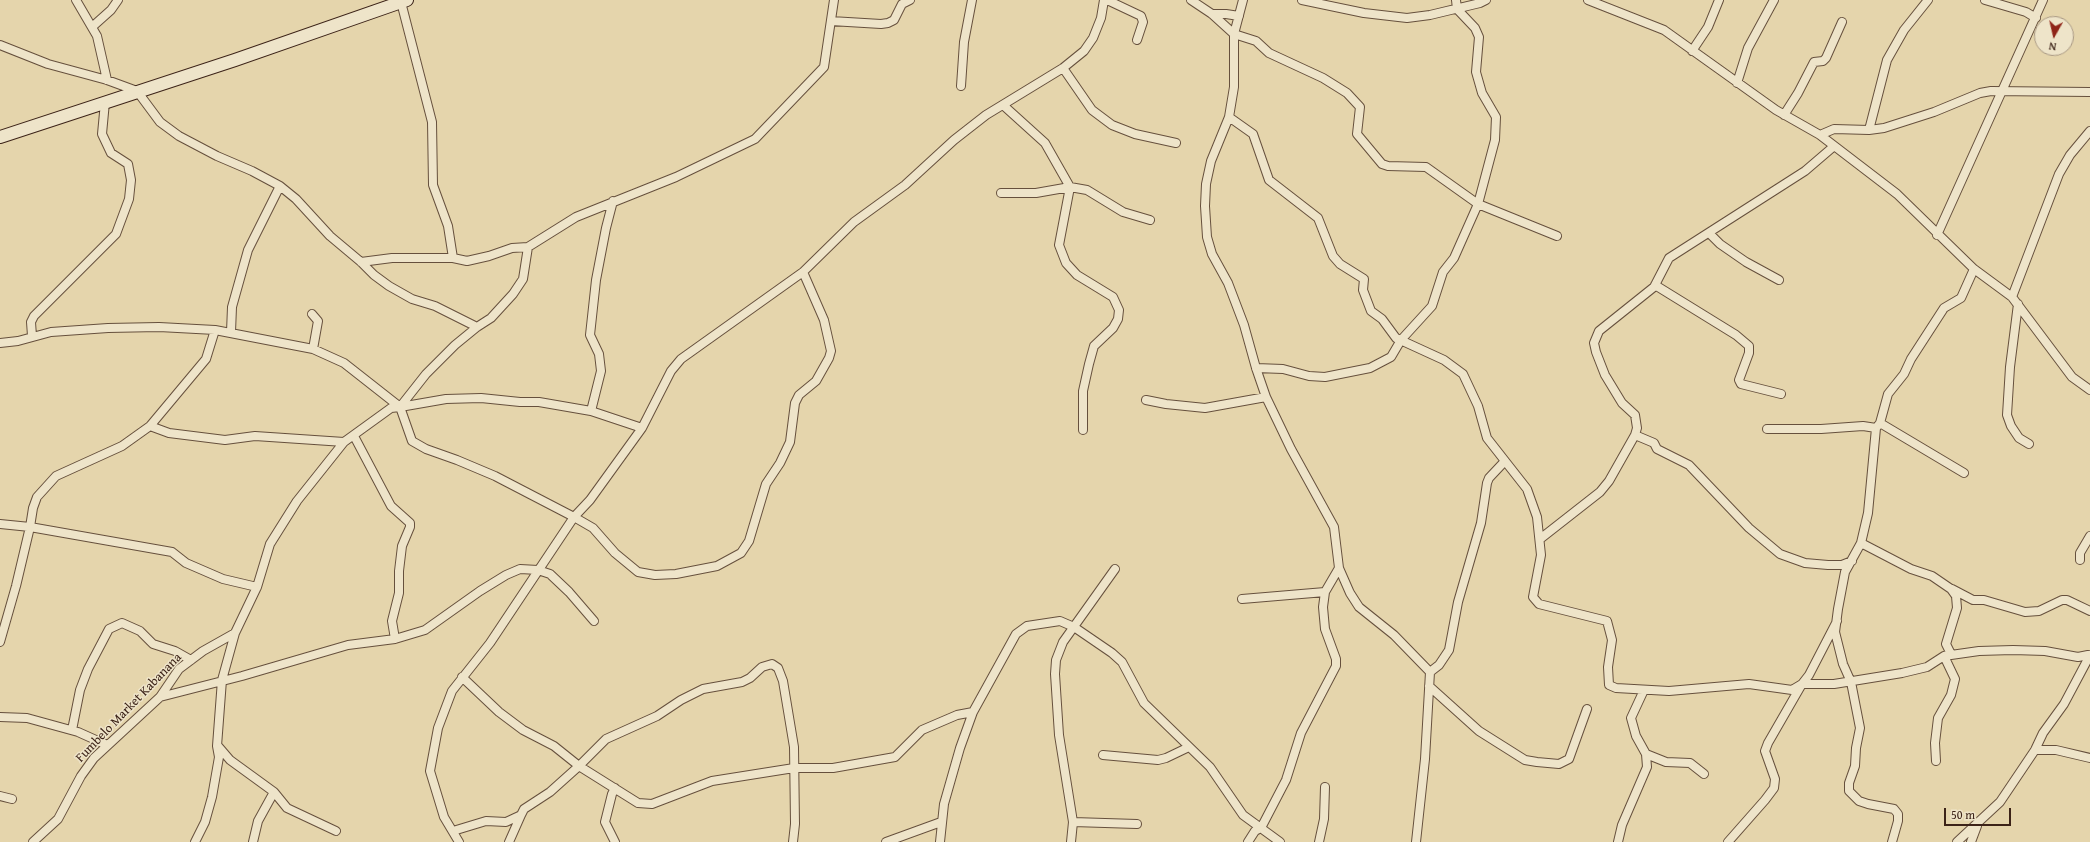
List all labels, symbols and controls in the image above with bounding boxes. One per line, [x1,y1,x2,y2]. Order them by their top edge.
north arrow [2034,16,2074,56]
text: N [2048,38,2057,55]
street label: Fumbelo Market Kabanana [73,650,185,766]
scale bar [1946,800,2013,826]
text: 50 m [1951,806,1975,823]

